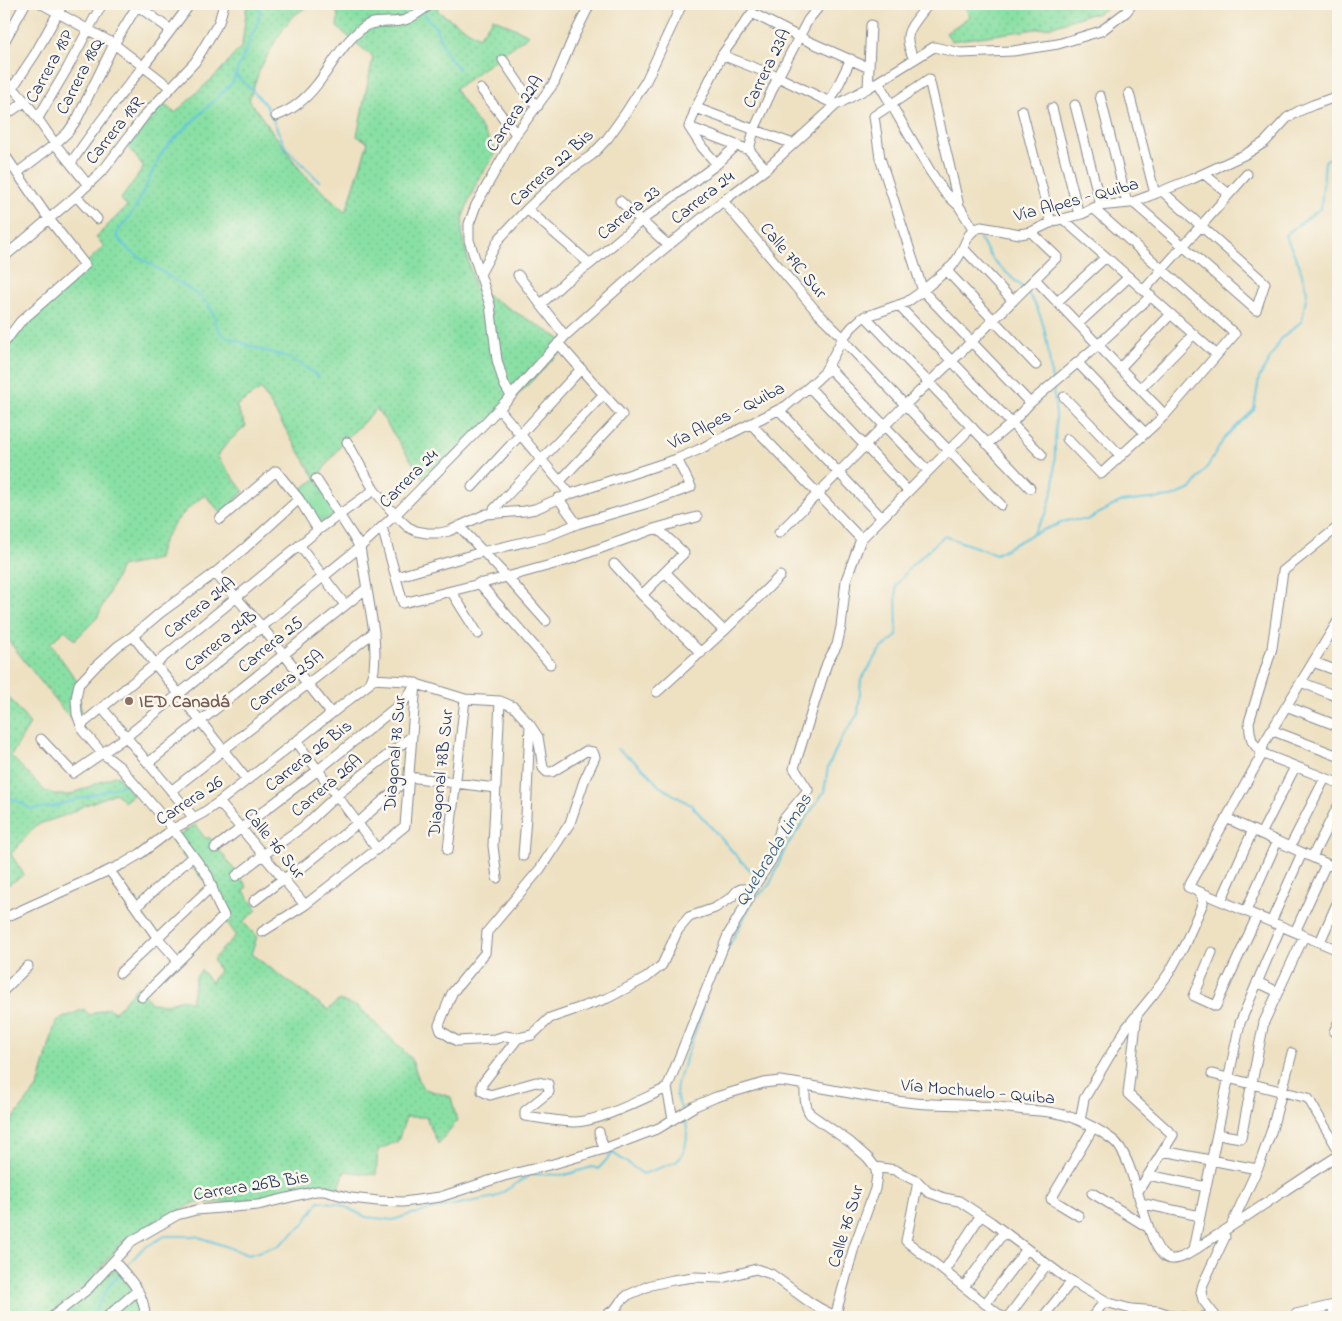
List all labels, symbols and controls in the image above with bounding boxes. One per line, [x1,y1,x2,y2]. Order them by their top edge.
street label: Carrera 23A [737,24,798,113]
street label: Carrera 18P [20,25,82,108]
street label: Carrera 18Q [50,34,111,120]
street label: Carrera 22A [480,71,551,158]
street label: Carrera 18R [80,92,151,171]
street label: Carrera 22 Bis [504,124,600,213]
street label: Carrera 24 [666,165,741,232]
street label: Vía Alpes - Quiba [1010,172,1142,230]
street label: Carrera 23 [592,180,667,247]
street label: Calle 79C Sur [753,217,833,306]
street label: Vía Alpes - Quiba [663,376,790,458]
street label: Carrera 24 [374,443,446,515]
street label: Carrera 24A [159,571,242,646]
street label: Carrera 24B [179,604,263,679]
street label: Carrera 25 [233,611,310,680]
street label: Carrera 25A [244,644,330,719]
place label: IED Canadá [139,690,230,716]
street label: Diagonal 78 Sur [378,694,415,813]
marker: IED Canadá [123,695,135,707]
street label: Diagonal 78B Sur [422,708,463,839]
street label: Carrera 26 Bis [260,714,358,799]
street label: Carrera 26A [286,749,369,824]
street label: Carrera 26 [151,770,229,833]
water label: Quebrada Limas [729,788,820,912]
street label: Calle 76 Sur [236,803,311,886]
street label: Vía Mochuelo - Quiba [899,1073,1056,1113]
street label: Carrera 26B Bis [192,1165,311,1209]
street label: Calle 76 Sur [822,1182,872,1271]

